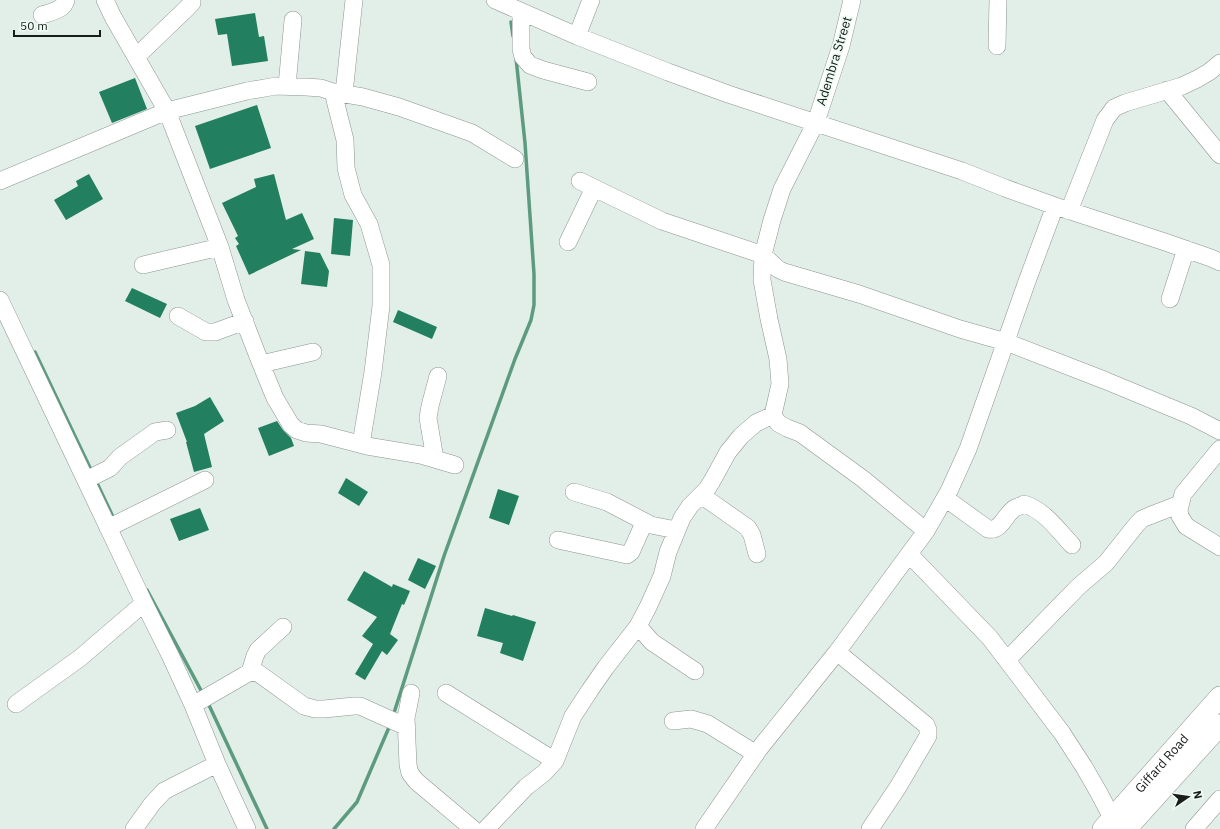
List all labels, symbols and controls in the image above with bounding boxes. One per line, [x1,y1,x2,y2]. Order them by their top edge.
scale bar [14,12,100,38]
street label: Adembra Street [812,14,856,108]
text: 50 m [20,18,48,33]
street label: Giffard Road [1131,730,1192,796]
north arrow [1168,777,1208,817]
text: N [1190,789,1205,800]

